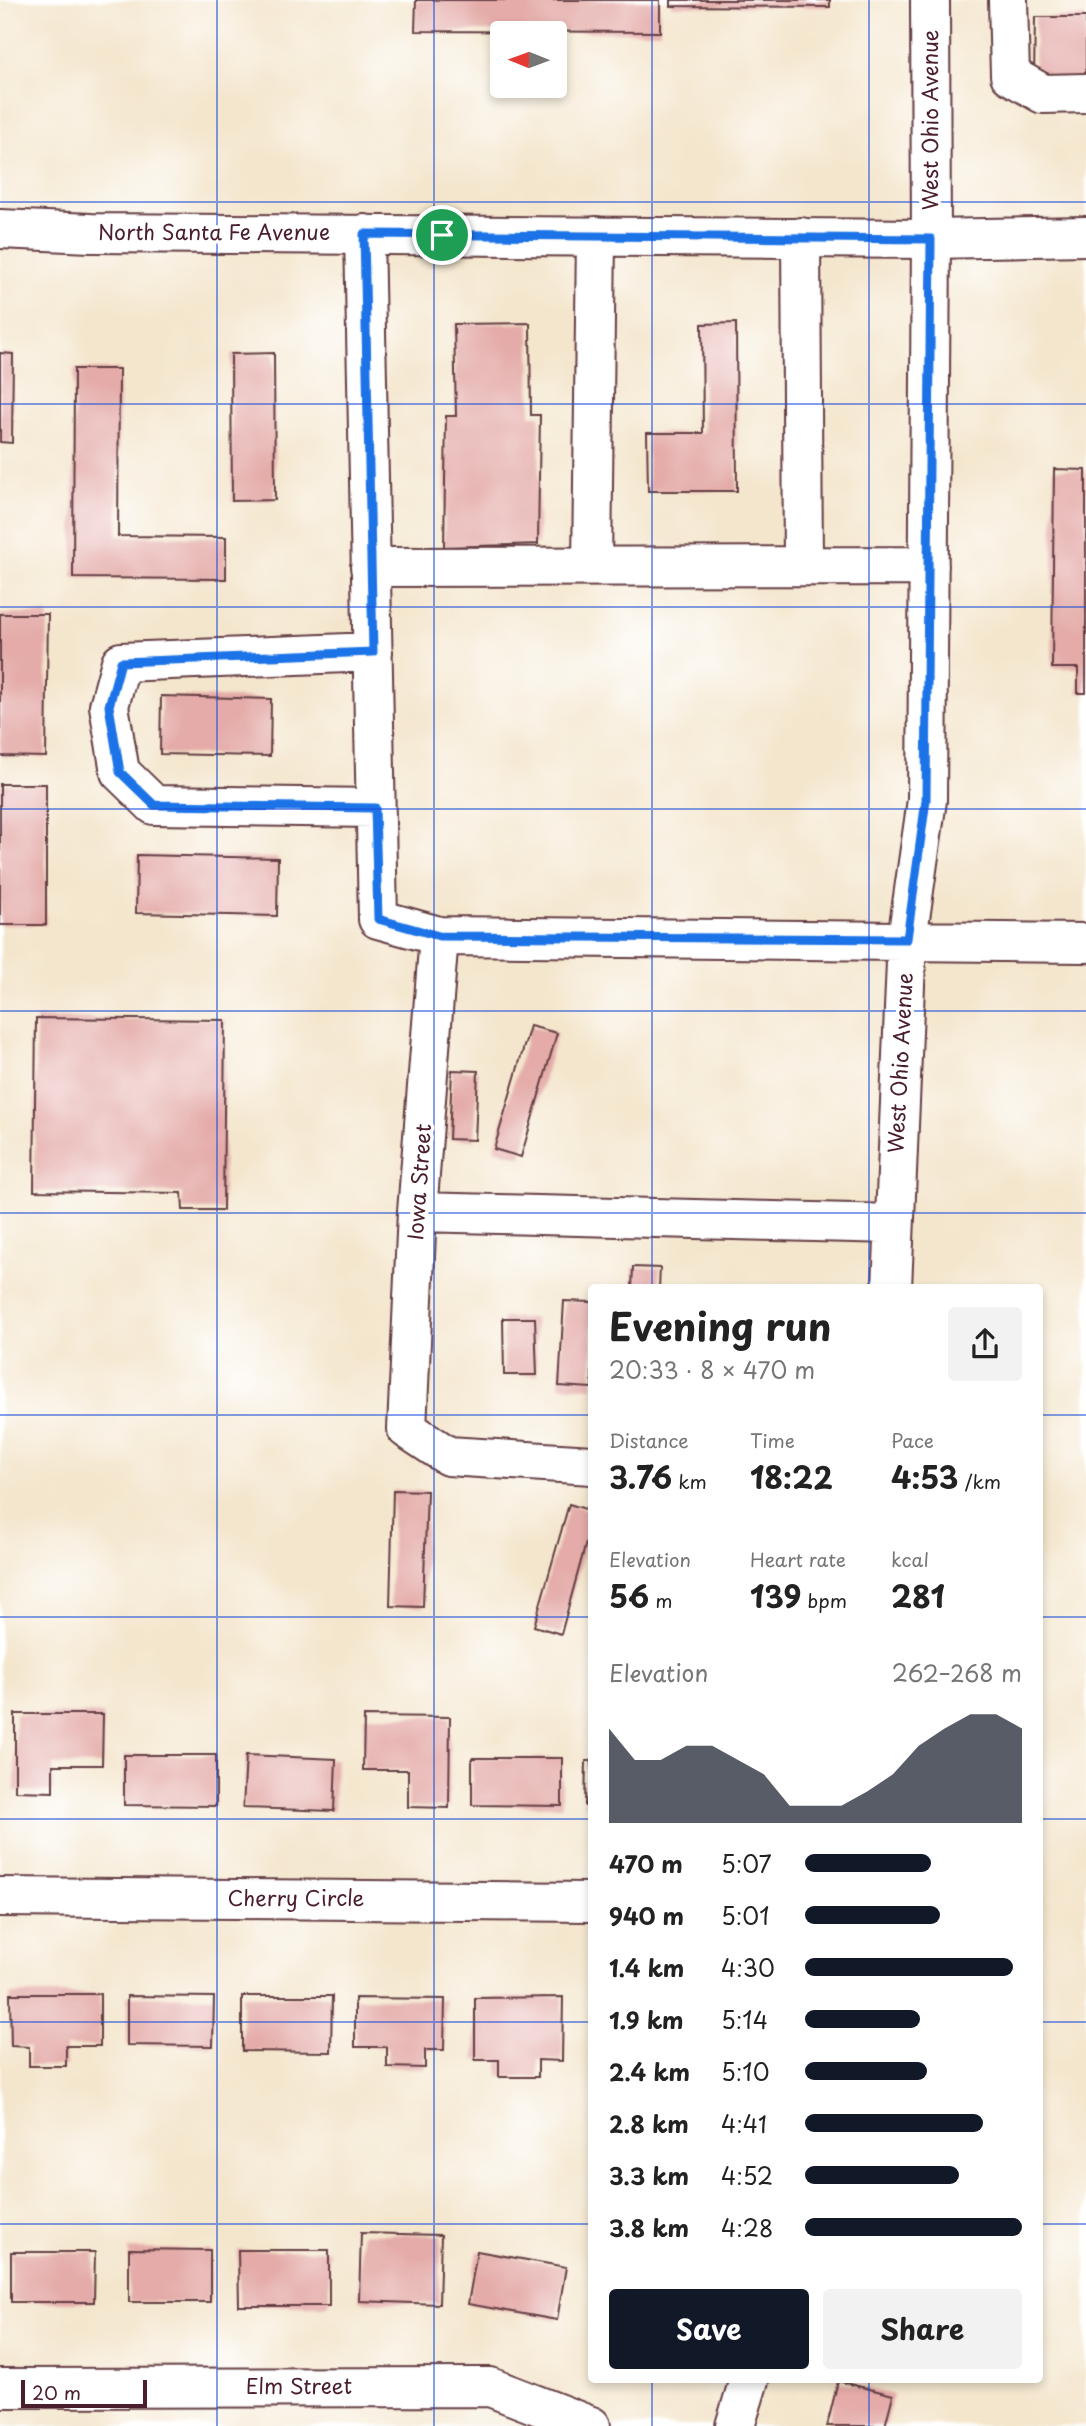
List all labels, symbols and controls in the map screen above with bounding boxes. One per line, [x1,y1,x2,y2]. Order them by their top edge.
north arrow [490,21,567,98]
map controls [490,21,567,98]
street label: West Ohio Avenue [913,30,945,210]
pin [412,205,472,265]
street label: North Santa Fe Avenue [98,215,330,247]
icon: arrive [423,216,461,254]
street label: West Ohio Avenue [878,972,920,1154]
street label: Iowa Street [398,1122,438,1241]
text: Evening run [609,1297,831,1354]
button: share [948,1307,1022,1381]
text: 20:33 · 8 × 470 m [609,1352,815,1387]
text: Distance [609,1426,689,1454]
text: Time [750,1426,795,1454]
text: Pace [891,1426,934,1454]
text: 3.76 [609,1454,672,1499]
text: 18:22 [750,1454,833,1499]
text: 4:53 [891,1454,959,1499]
text: km [672,1467,707,1495]
text: /km [959,1467,1001,1495]
text: Elevation [609,1545,691,1573]
text: Heart rate [750,1545,846,1573]
text: kcal [891,1545,929,1573]
text: 56 [609,1573,649,1618]
text: 139 [750,1573,801,1618]
text: 281 [891,1573,945,1618]
text: m [649,1586,673,1614]
text: bpm [801,1586,847,1614]
text: Elevation [609,1655,708,1690]
text: 262–268 m [892,1655,1022,1690]
text: 470 m [609,1846,683,1881]
text: 5:07 [721,1846,772,1881]
street label: Cherry Circle [228,1881,364,1913]
text: 940 m [609,1898,684,1933]
text: 5:01 [721,1898,769,1933]
text: 1.4 km [609,1950,684,1985]
text: 4:30 [721,1950,775,1985]
text: 1.9 km [609,2002,683,2037]
text: 5:14 [721,2002,768,2037]
text: 2.4 km [609,2054,690,2089]
text: 5:10 [721,2054,769,2089]
text: 2.8 km [609,2106,689,2141]
text: 4:41 [721,2106,767,2141]
text: 3.3 km [609,2158,689,2193]
text: 4:52 [721,2158,773,2193]
text: 3.8 km [609,2210,689,2245]
text: 4:28 [721,2210,773,2245]
button: Save [609,2289,809,2369]
button: Share [823,2289,1022,2369]
street label: Elm Street [246,2369,352,2401]
scale bar [21,2377,147,2409]
text: 20 m [32,2378,81,2406]

